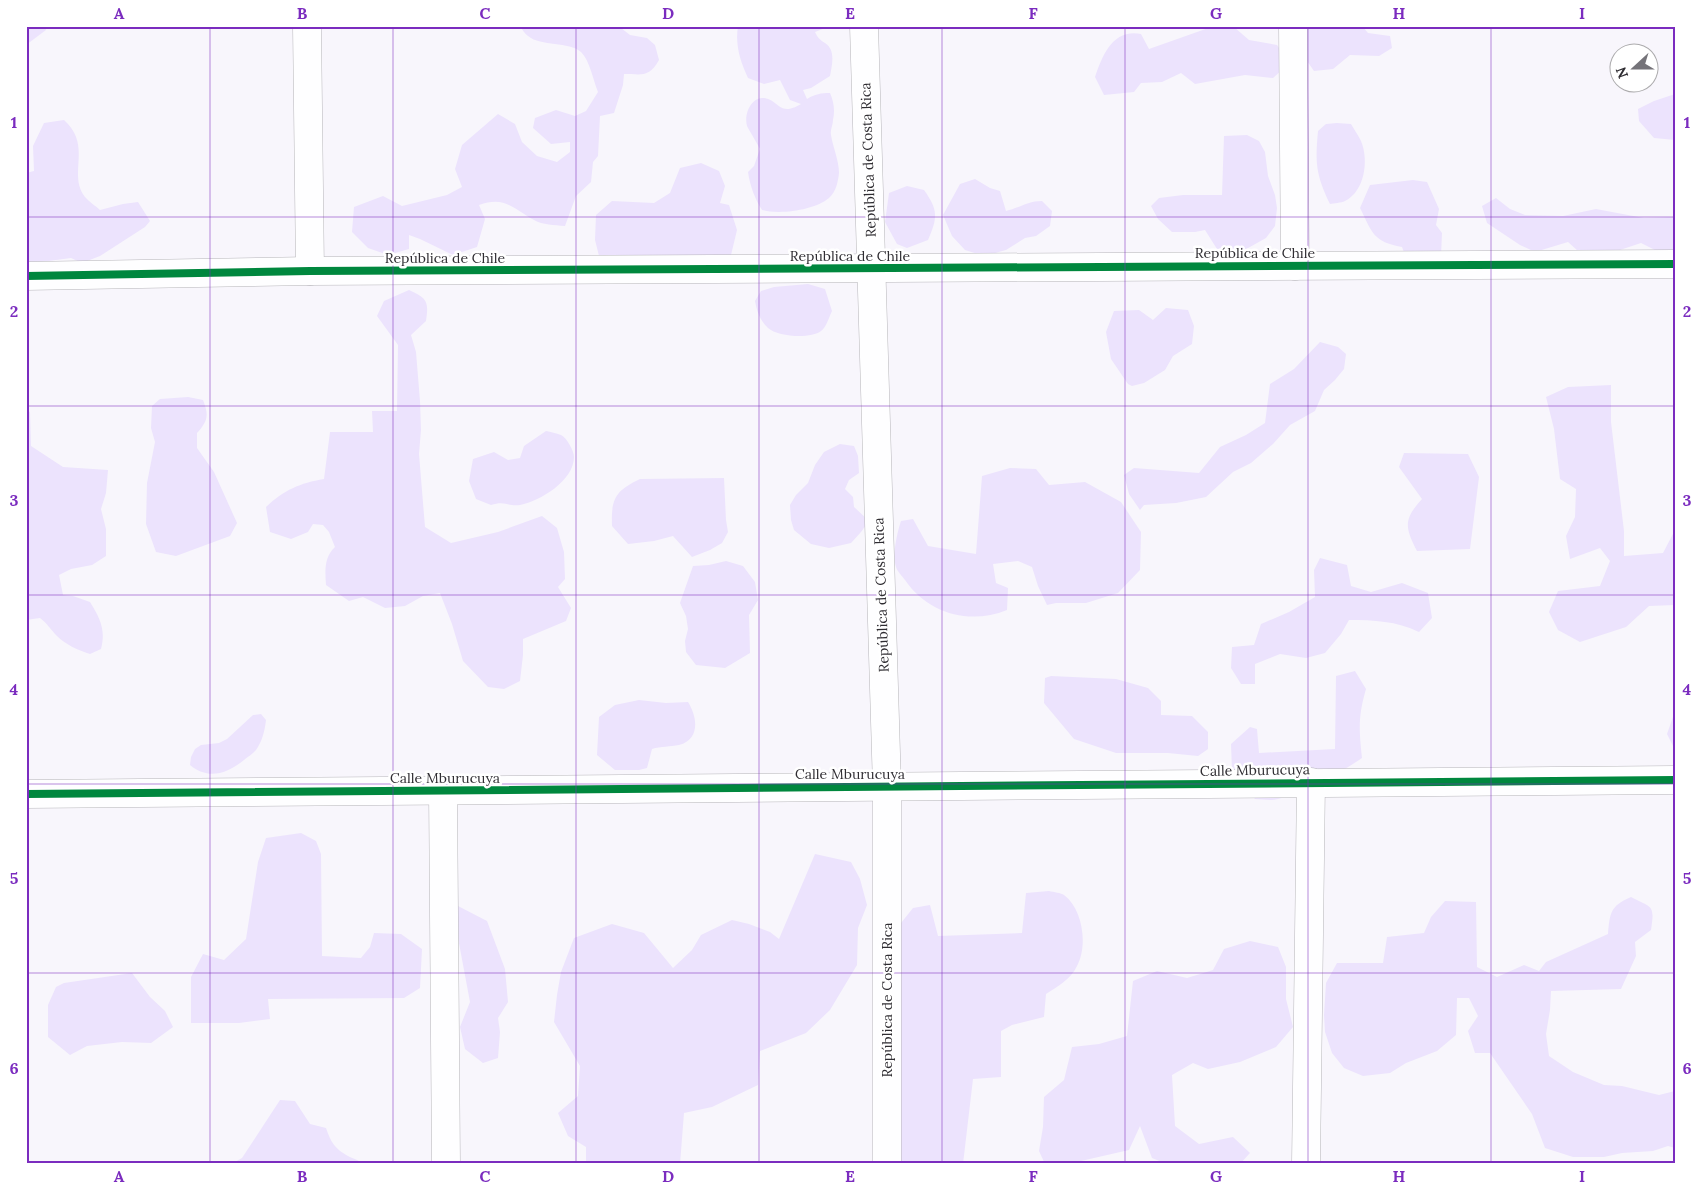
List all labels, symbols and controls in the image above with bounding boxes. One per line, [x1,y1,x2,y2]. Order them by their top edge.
text: A [114,3,125,23]
text: B [297,3,308,23]
text: C [479,3,491,23]
text: D [662,3,674,23]
text: E [845,3,855,23]
text: F [1028,3,1038,23]
text: G [1210,3,1222,23]
text: H [1393,3,1406,23]
text: I [1579,3,1585,23]
north arrow [1608,42,1658,92]
text: N [1611,64,1632,81]
street label: República de Costa Rica [856,82,880,238]
text: 1 [11,112,17,132]
text: 1 [1684,112,1690,132]
street label: República de Chile [1195,244,1316,262]
street label: República de Chile [790,247,911,265]
street label: República de Chile [385,249,506,267]
text: 2 [10,301,18,321]
text: 2 [1683,301,1691,321]
text: 3 [10,490,19,510]
text: 3 [1683,490,1692,510]
street label: República de Costa Rica [869,517,893,673]
text: 4 [10,679,19,699]
text: 4 [1683,679,1692,699]
street label: Calle Mburucuya [1200,760,1310,780]
street label: Calle Mburucuya [795,765,905,783]
street label: Calle Mburucuya [390,769,500,787]
text: 5 [10,868,19,888]
text: 5 [1683,868,1692,888]
street label: República de Costa Rica [878,922,896,1078]
text: 6 [9,1058,19,1078]
text: 6 [1682,1058,1692,1078]
text: A [114,1166,125,1186]
text: B [297,1166,308,1186]
text: C [479,1166,491,1186]
text: D [662,1166,674,1186]
text: E [845,1166,855,1186]
text: F [1028,1166,1038,1186]
text: G [1210,1166,1222,1186]
text: H [1393,1166,1406,1186]
text: I [1579,1166,1585,1186]

